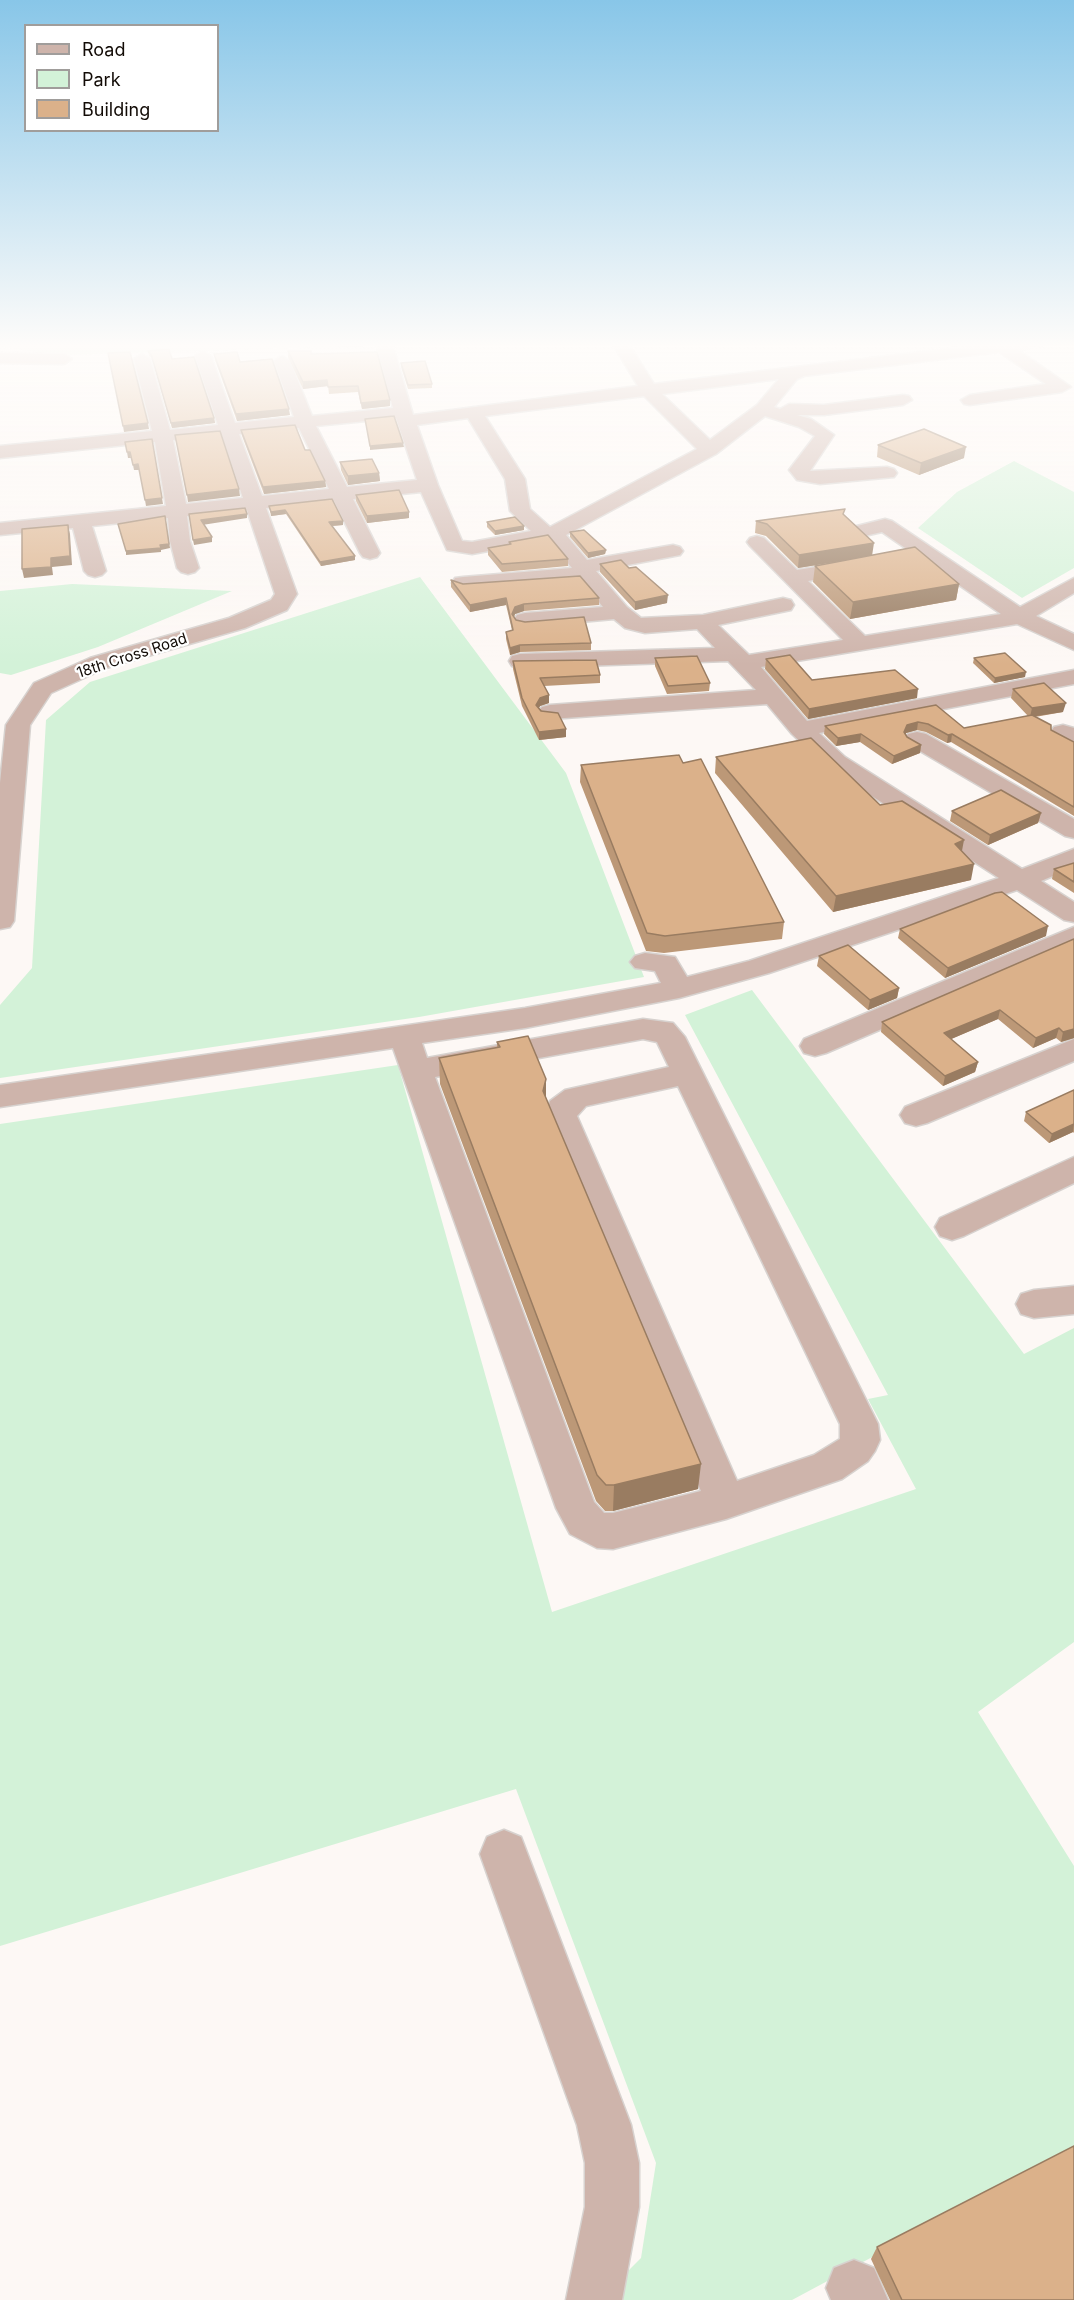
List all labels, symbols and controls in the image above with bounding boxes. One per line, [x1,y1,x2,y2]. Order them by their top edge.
legend [24,24,219,132]
text: Road [82,39,125,60]
text: Park [82,69,121,90]
text: Building [82,99,150,120]
street label: 18th Cross Road [75,630,189,682]

